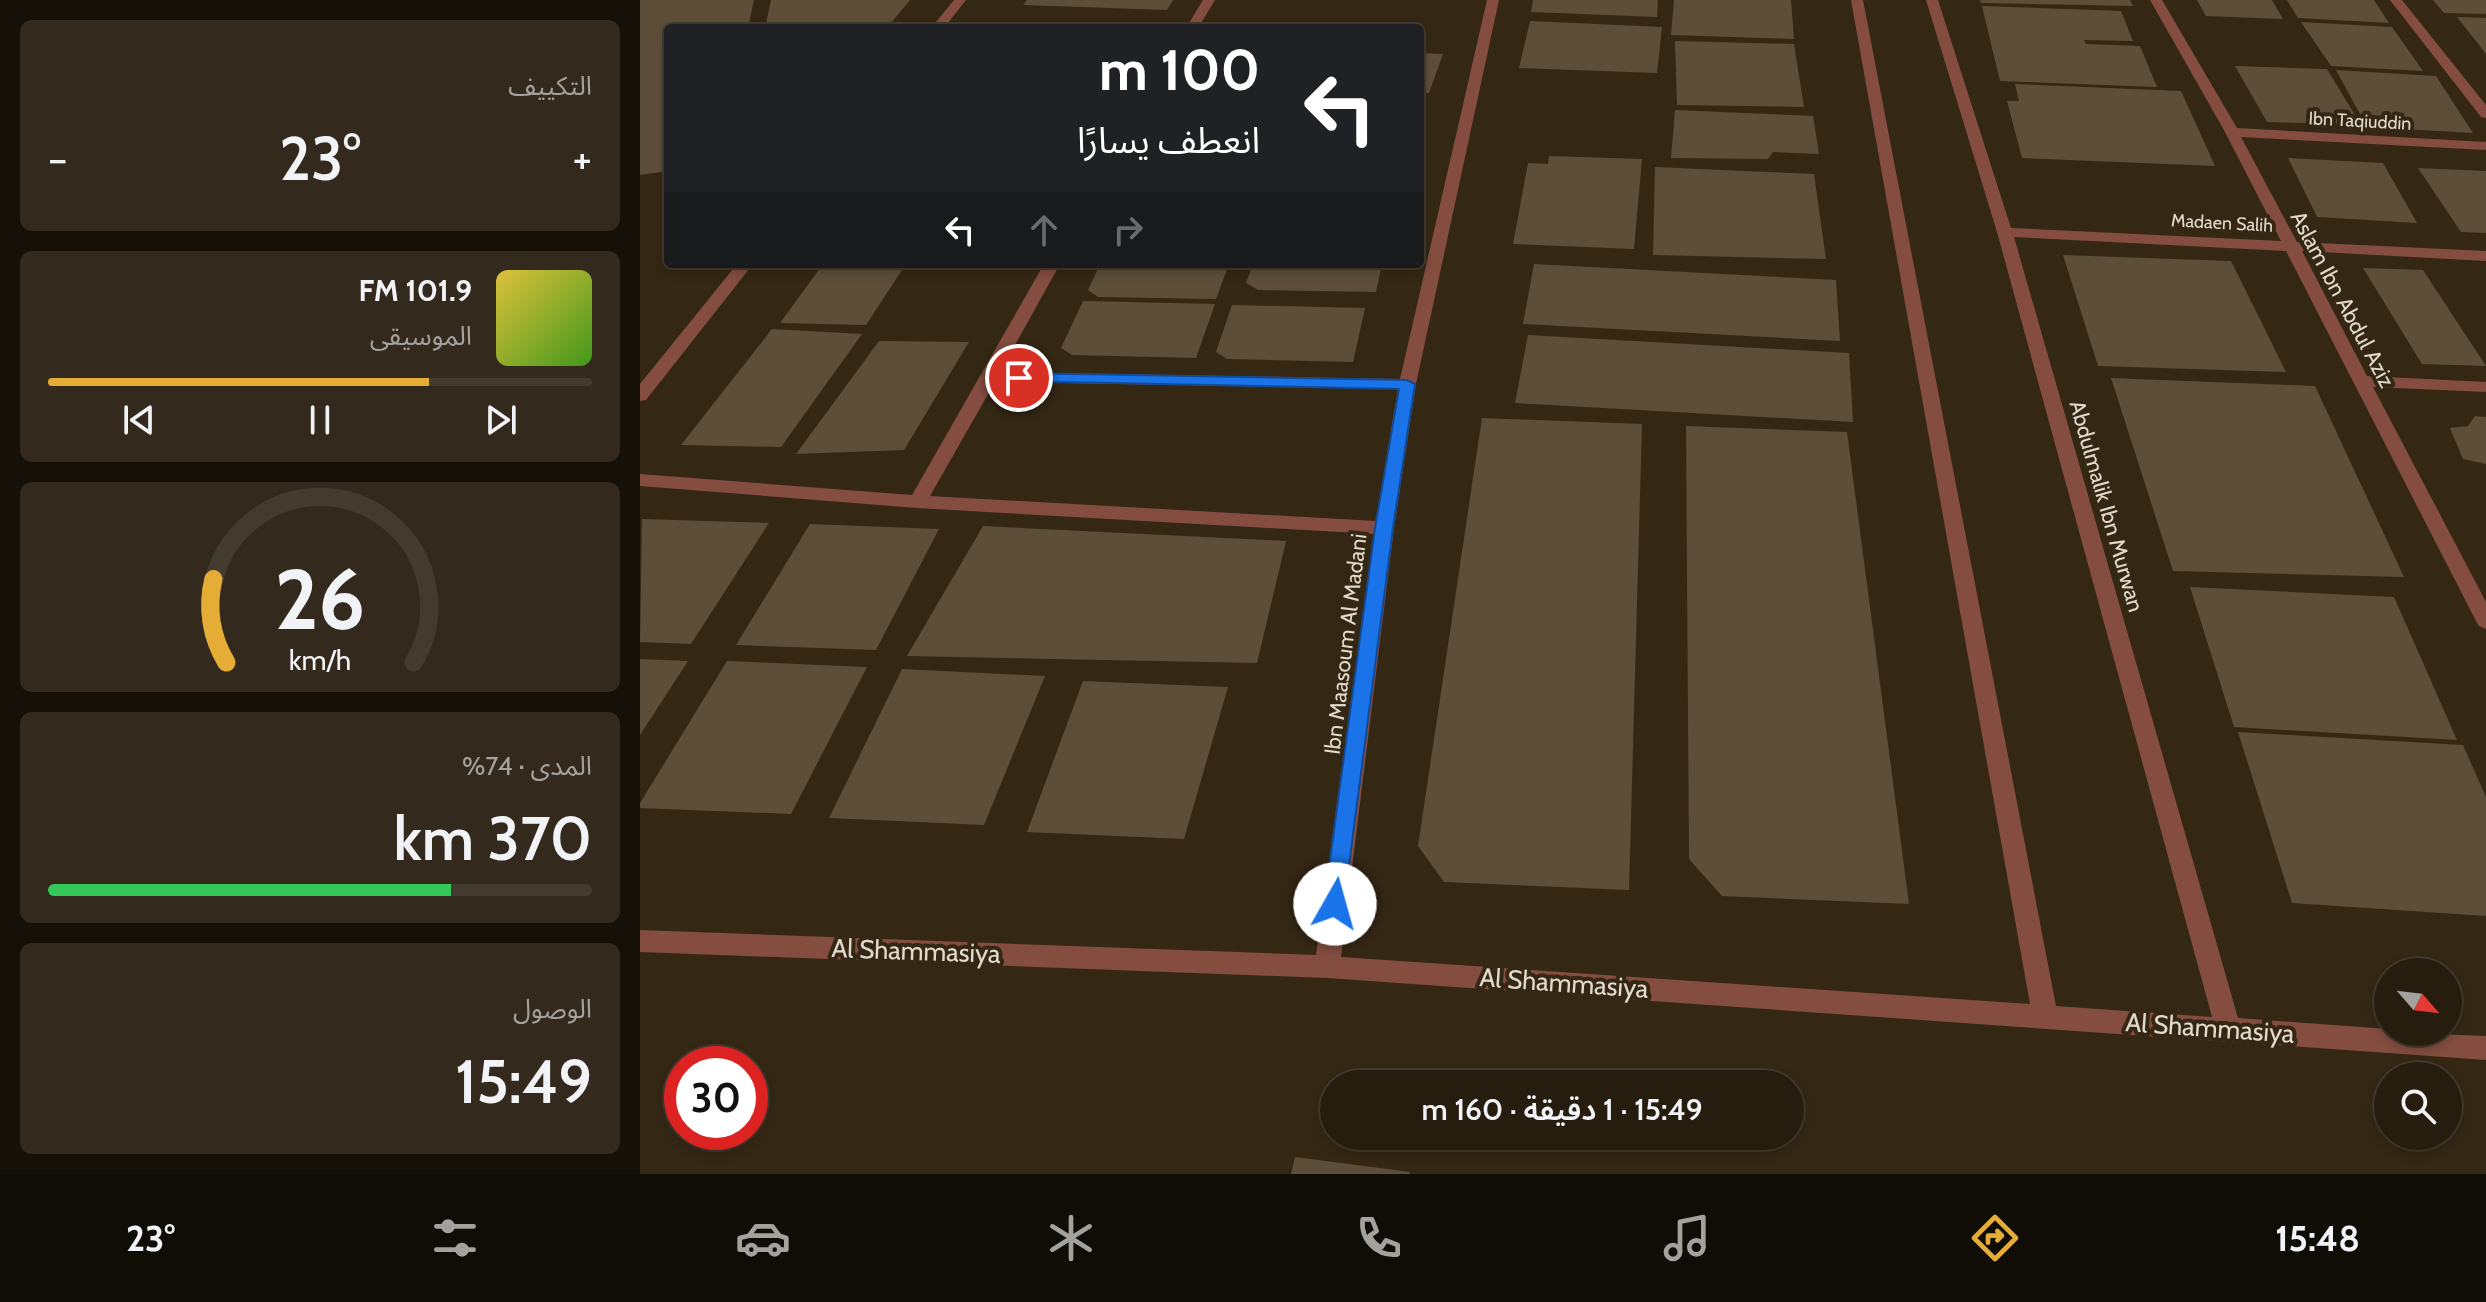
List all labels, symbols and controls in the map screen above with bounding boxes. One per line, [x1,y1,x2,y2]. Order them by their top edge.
text: 100 m [1099,36,1260,104]
icon: left [1288,56,1392,160]
text: التكييف [508,70,592,102]
street label: Ibn Taqiuddin [2308,107,2412,135]
text: انعطف يسارًا [1077,118,1260,162]
text: 23° [279,122,361,195]
text: − [48,132,67,185]
text: + [573,132,592,185]
street label: Aslam Ibn Abdul Aziz [2285,206,2401,392]
icon: left [938,208,982,252]
icon: ahead [1022,208,1066,252]
icon: right [1106,208,1150,252]
street label: Madaen Salih [2170,209,2274,237]
text: 101.9 FM [359,272,472,309]
text: الموسيقى [370,320,472,352]
pin [985,344,1053,412]
icon: arrive [997,356,1041,400]
street label: Abdulmalik Ibn Murwan [2063,397,2150,615]
icon: previous [117,398,161,442]
icon: pause [298,398,342,442]
icon: next [479,398,523,442]
street label: Ibn Maasoum Al Madani [1319,532,1372,756]
text: 26 [275,549,365,650]
text: km/h [289,642,351,677]
text: المدى · 74% [462,750,592,782]
text: 370 km [393,802,592,875]
position arrow [1293,862,1377,946]
street label: Al Shammasiya [831,932,1002,970]
north arrow [2374,958,2462,1046]
map controls [2374,958,2462,1150]
street label: Al Shammasiya [1478,961,1650,1005]
text: الوصول [513,993,592,1025]
street label: Al Shammasiya [2124,1006,2296,1050]
text: 15:49 [455,1045,592,1118]
speed limit sign: 30 [664,1046,768,1150]
button: search [2374,1062,2462,1150]
text: 15:49 · 1 دقيقة · 160 m [1421,1091,1703,1128]
icon: filters [427,1210,483,1266]
icon: car [735,1210,791,1266]
icon: climate [1043,1210,1099,1266]
icon: phone [1351,1210,1407,1266]
icon: music [1659,1210,1715,1266]
icon: directions [1967,1210,2023,1266]
text: 23° [126,1216,175,1260]
text: 15:48 [2275,1216,2360,1260]

